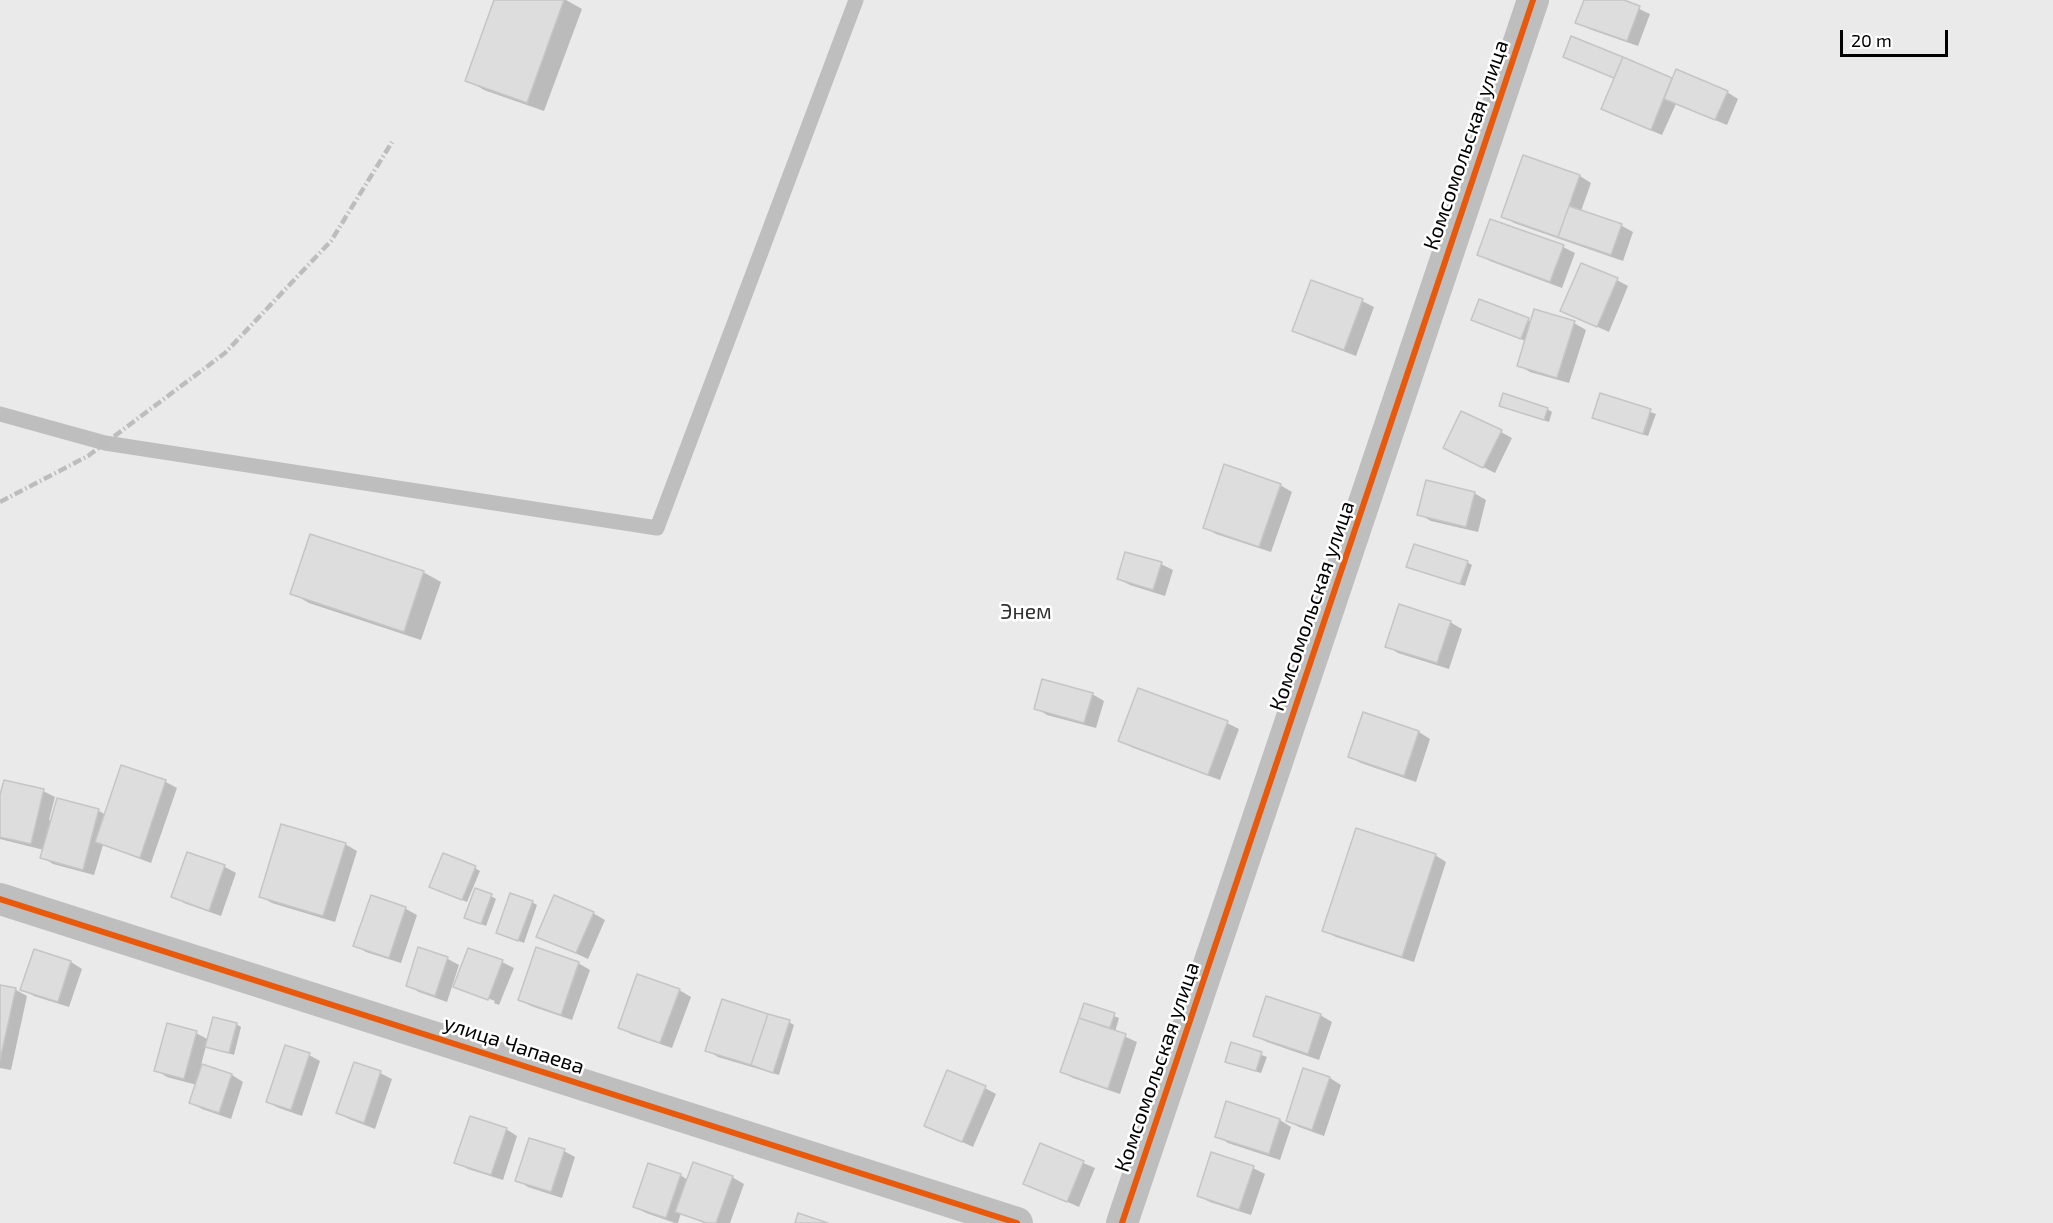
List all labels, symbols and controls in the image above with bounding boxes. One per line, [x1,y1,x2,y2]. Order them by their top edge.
scale bar [1843,18,1951,56]
text: 20 m [1851,29,1892,51]
street label: Комсомольская улица [1418,37,1514,253]
street label: Комсомольская улица [1264,498,1360,714]
park label: Энем [1000,599,1052,625]
street label: Комсомольская улица [1109,959,1205,1175]
street label: улица Чапаева [441,1010,587,1080]

